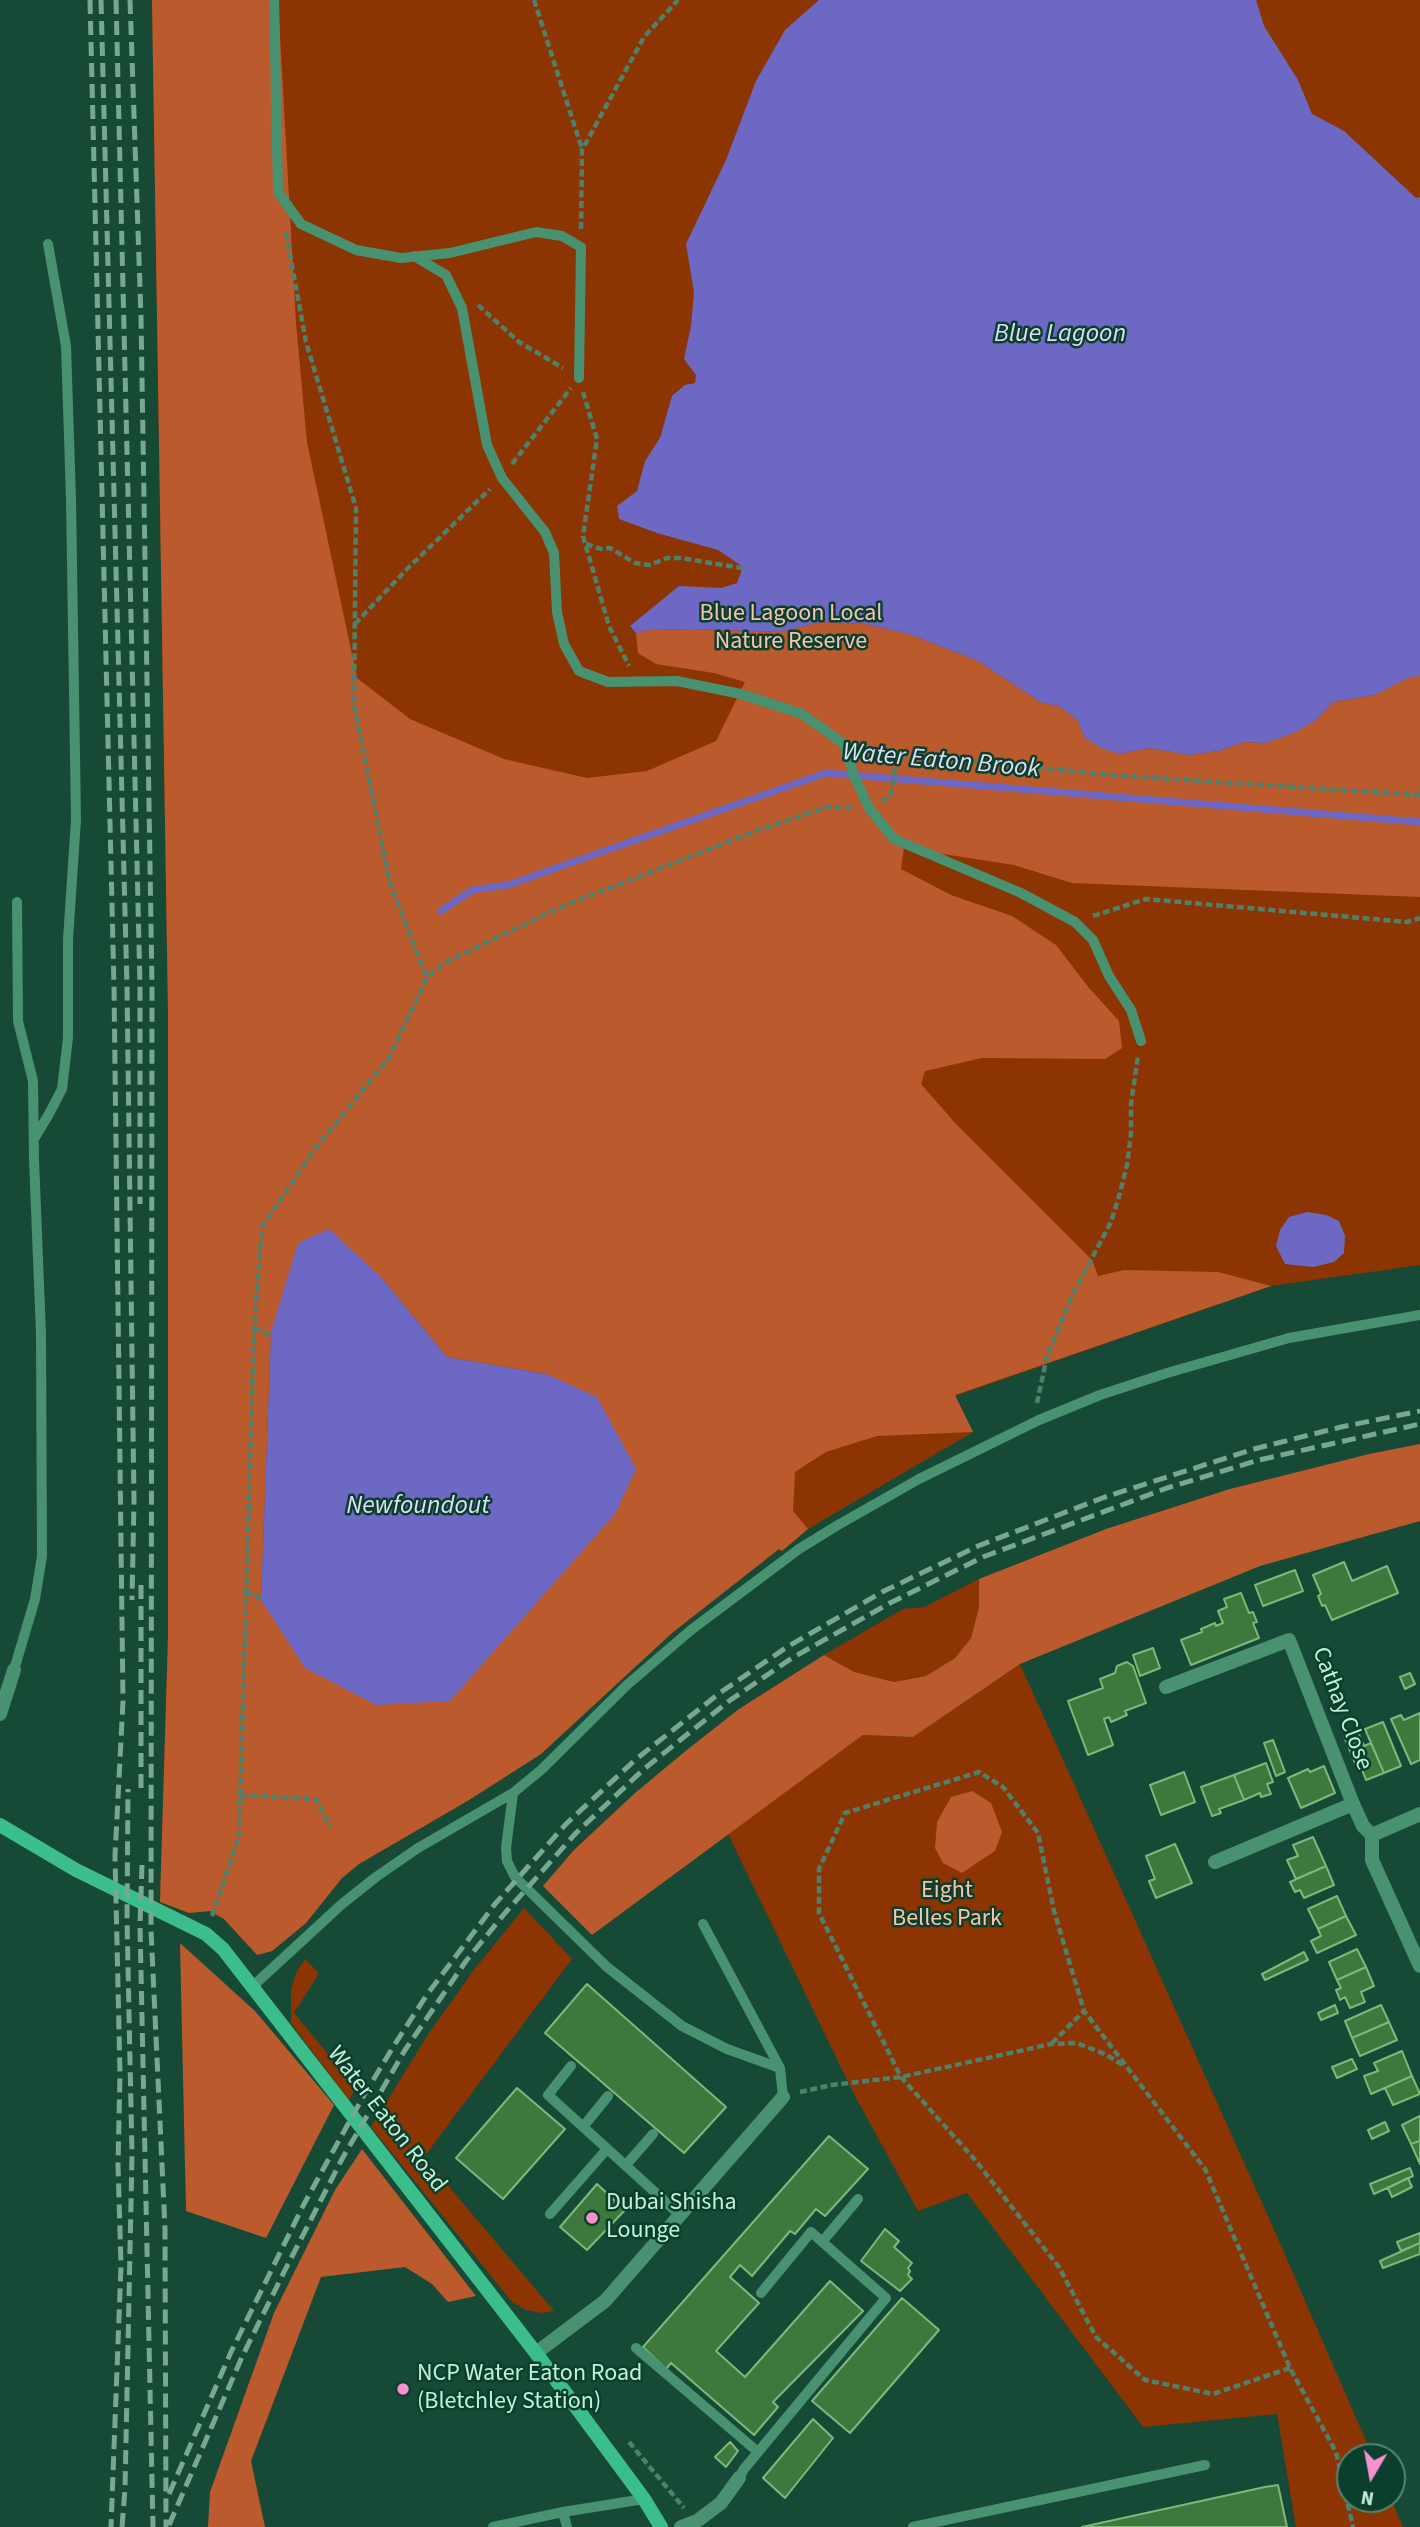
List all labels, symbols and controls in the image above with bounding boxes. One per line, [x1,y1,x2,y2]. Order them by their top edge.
water label: Blue Lagoon [994,319,1126,351]
park label: Blue Lagoon Local Nature Reserve [700,601,882,657]
water label: Water Eaton Brook [841,738,1041,786]
water label: Newfoundout [346,1491,490,1523]
street label: Cathay Close [1304,1643,1378,1775]
park label: Eight Belles Park [892,1878,1002,1934]
street label: Water Eaton Road [320,2041,452,2199]
place label: Dubai Shisha Lounge [606,2190,737,2246]
marker: Dubai Shisha Lounge [584,2210,600,2226]
place label: NCP Water Eaton Road (Bletchley Station) [417,2361,642,2417]
marker: NCP Water Eaton Road (Bletchley Station) [395,2381,411,2397]
north arrow [1336,2443,1406,2513]
text: N [1359,2483,1376,2512]

